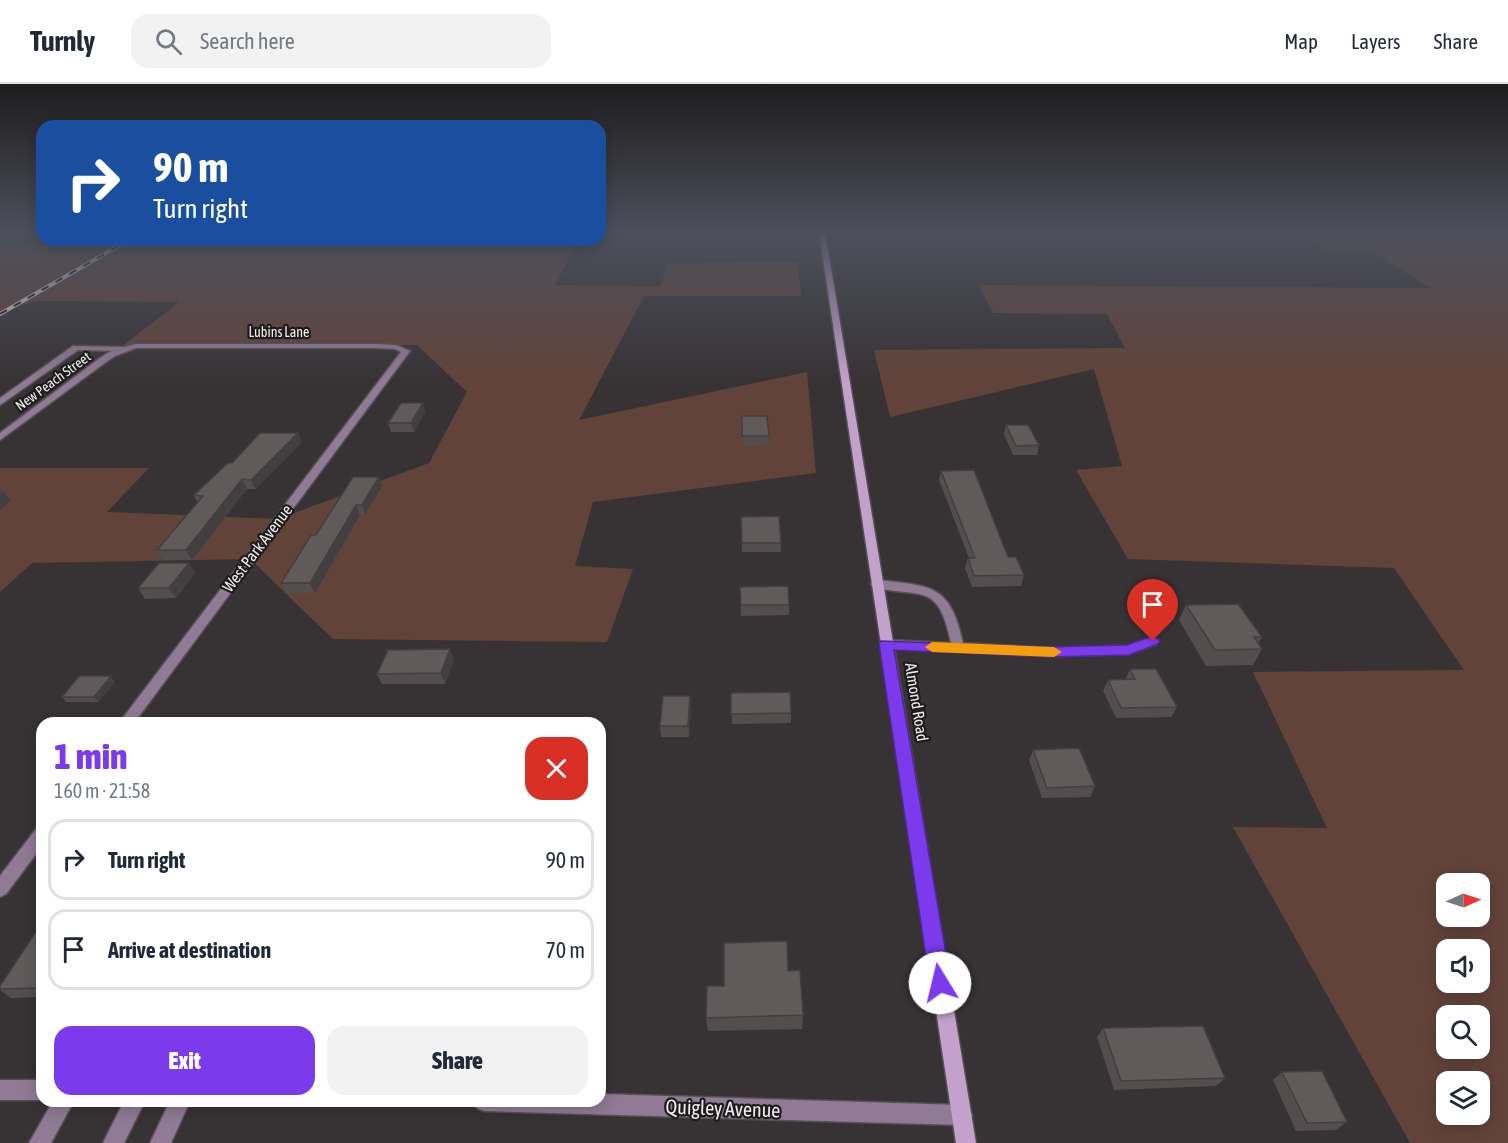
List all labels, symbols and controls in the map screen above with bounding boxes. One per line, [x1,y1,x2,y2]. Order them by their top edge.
search box [131,14,551,68]
text: Turnly [30,25,95,57]
icon: search [152,25,185,58]
text: Search here [200,28,295,54]
text: Map [1284,29,1318,53]
text: Layers [1351,29,1401,53]
text: Share [1434,29,1478,53]
text: 90 m [153,143,228,191]
icon: right [54,144,132,222]
text: Turn right [153,193,248,224]
street label: Lubins Lane [249,324,309,340]
street label: New Peach Street [12,348,94,414]
street label: West Park Avenue [219,501,295,595]
pin [1127,579,1178,641]
icon: arrive [1136,588,1169,621]
street label: Almond Road [902,661,932,743]
text: 1 min [54,735,128,777]
button: close [525,737,588,800]
text: 160 m · 21:58 [54,779,150,802]
icon: right [57,843,90,876]
text: Turn right [108,847,185,873]
text: 90 m [545,847,585,873]
north arrow [1436,873,1490,927]
map controls [1436,873,1490,1125]
icon: arrive [57,933,90,966]
text: Arrive at destination [108,937,271,963]
text: 70 m [545,937,585,963]
button: sound [1436,939,1490,993]
position arrow [908,951,972,1015]
button: search [1436,1005,1490,1059]
button: Exit [54,1026,315,1095]
button: Share [327,1026,588,1095]
button: layers [1436,1071,1490,1125]
street label: Quigley Avenue [665,1095,781,1121]

